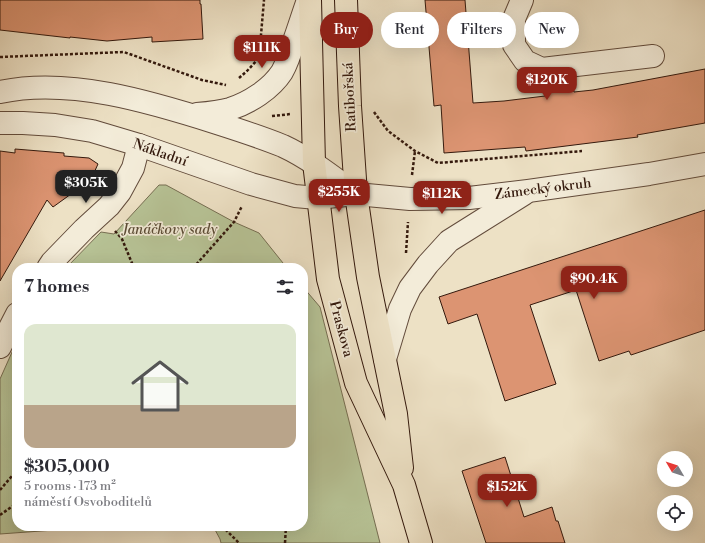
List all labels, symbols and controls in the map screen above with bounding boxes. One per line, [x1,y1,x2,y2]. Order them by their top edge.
chip: Buy [320,12,373,48]
chip: Rent [381,12,439,48]
chip: Filters [447,12,516,48]
chip: New [524,12,579,48]
pin: $111K [234,35,290,69]
text: $111K [243,40,281,56]
street label: Ratibořská [339,61,361,132]
pin: $120K [519,67,575,101]
text: $120K [526,72,568,88]
street label: Nákladní [130,135,191,171]
pin: $305K [58,170,114,204]
street label: Zámecký okruh [494,174,593,204]
text: $305K [64,175,108,191]
pin: $255K [311,179,367,213]
pin: $112K [414,181,470,215]
text: $255K [318,184,360,200]
text: $112K [422,186,462,202]
park label: Janáčkovy sady [121,221,218,239]
pin: $90.4K [561,266,627,300]
text: $90.4K [570,271,618,287]
text: 7 homes [24,276,89,298]
icon: filters [274,276,296,298]
street label: Praskova [325,299,357,360]
icon: home [124,350,196,422]
north arrow [657,451,693,487]
map controls [657,451,693,531]
text: $305,000 [24,456,110,478]
pin: $152K [479,474,535,508]
text: 5 rooms · 173 m² [24,478,116,494]
text: $152K [487,479,527,495]
text: náměstí Osvoboditelů [24,494,152,510]
button: locate [657,495,693,531]

